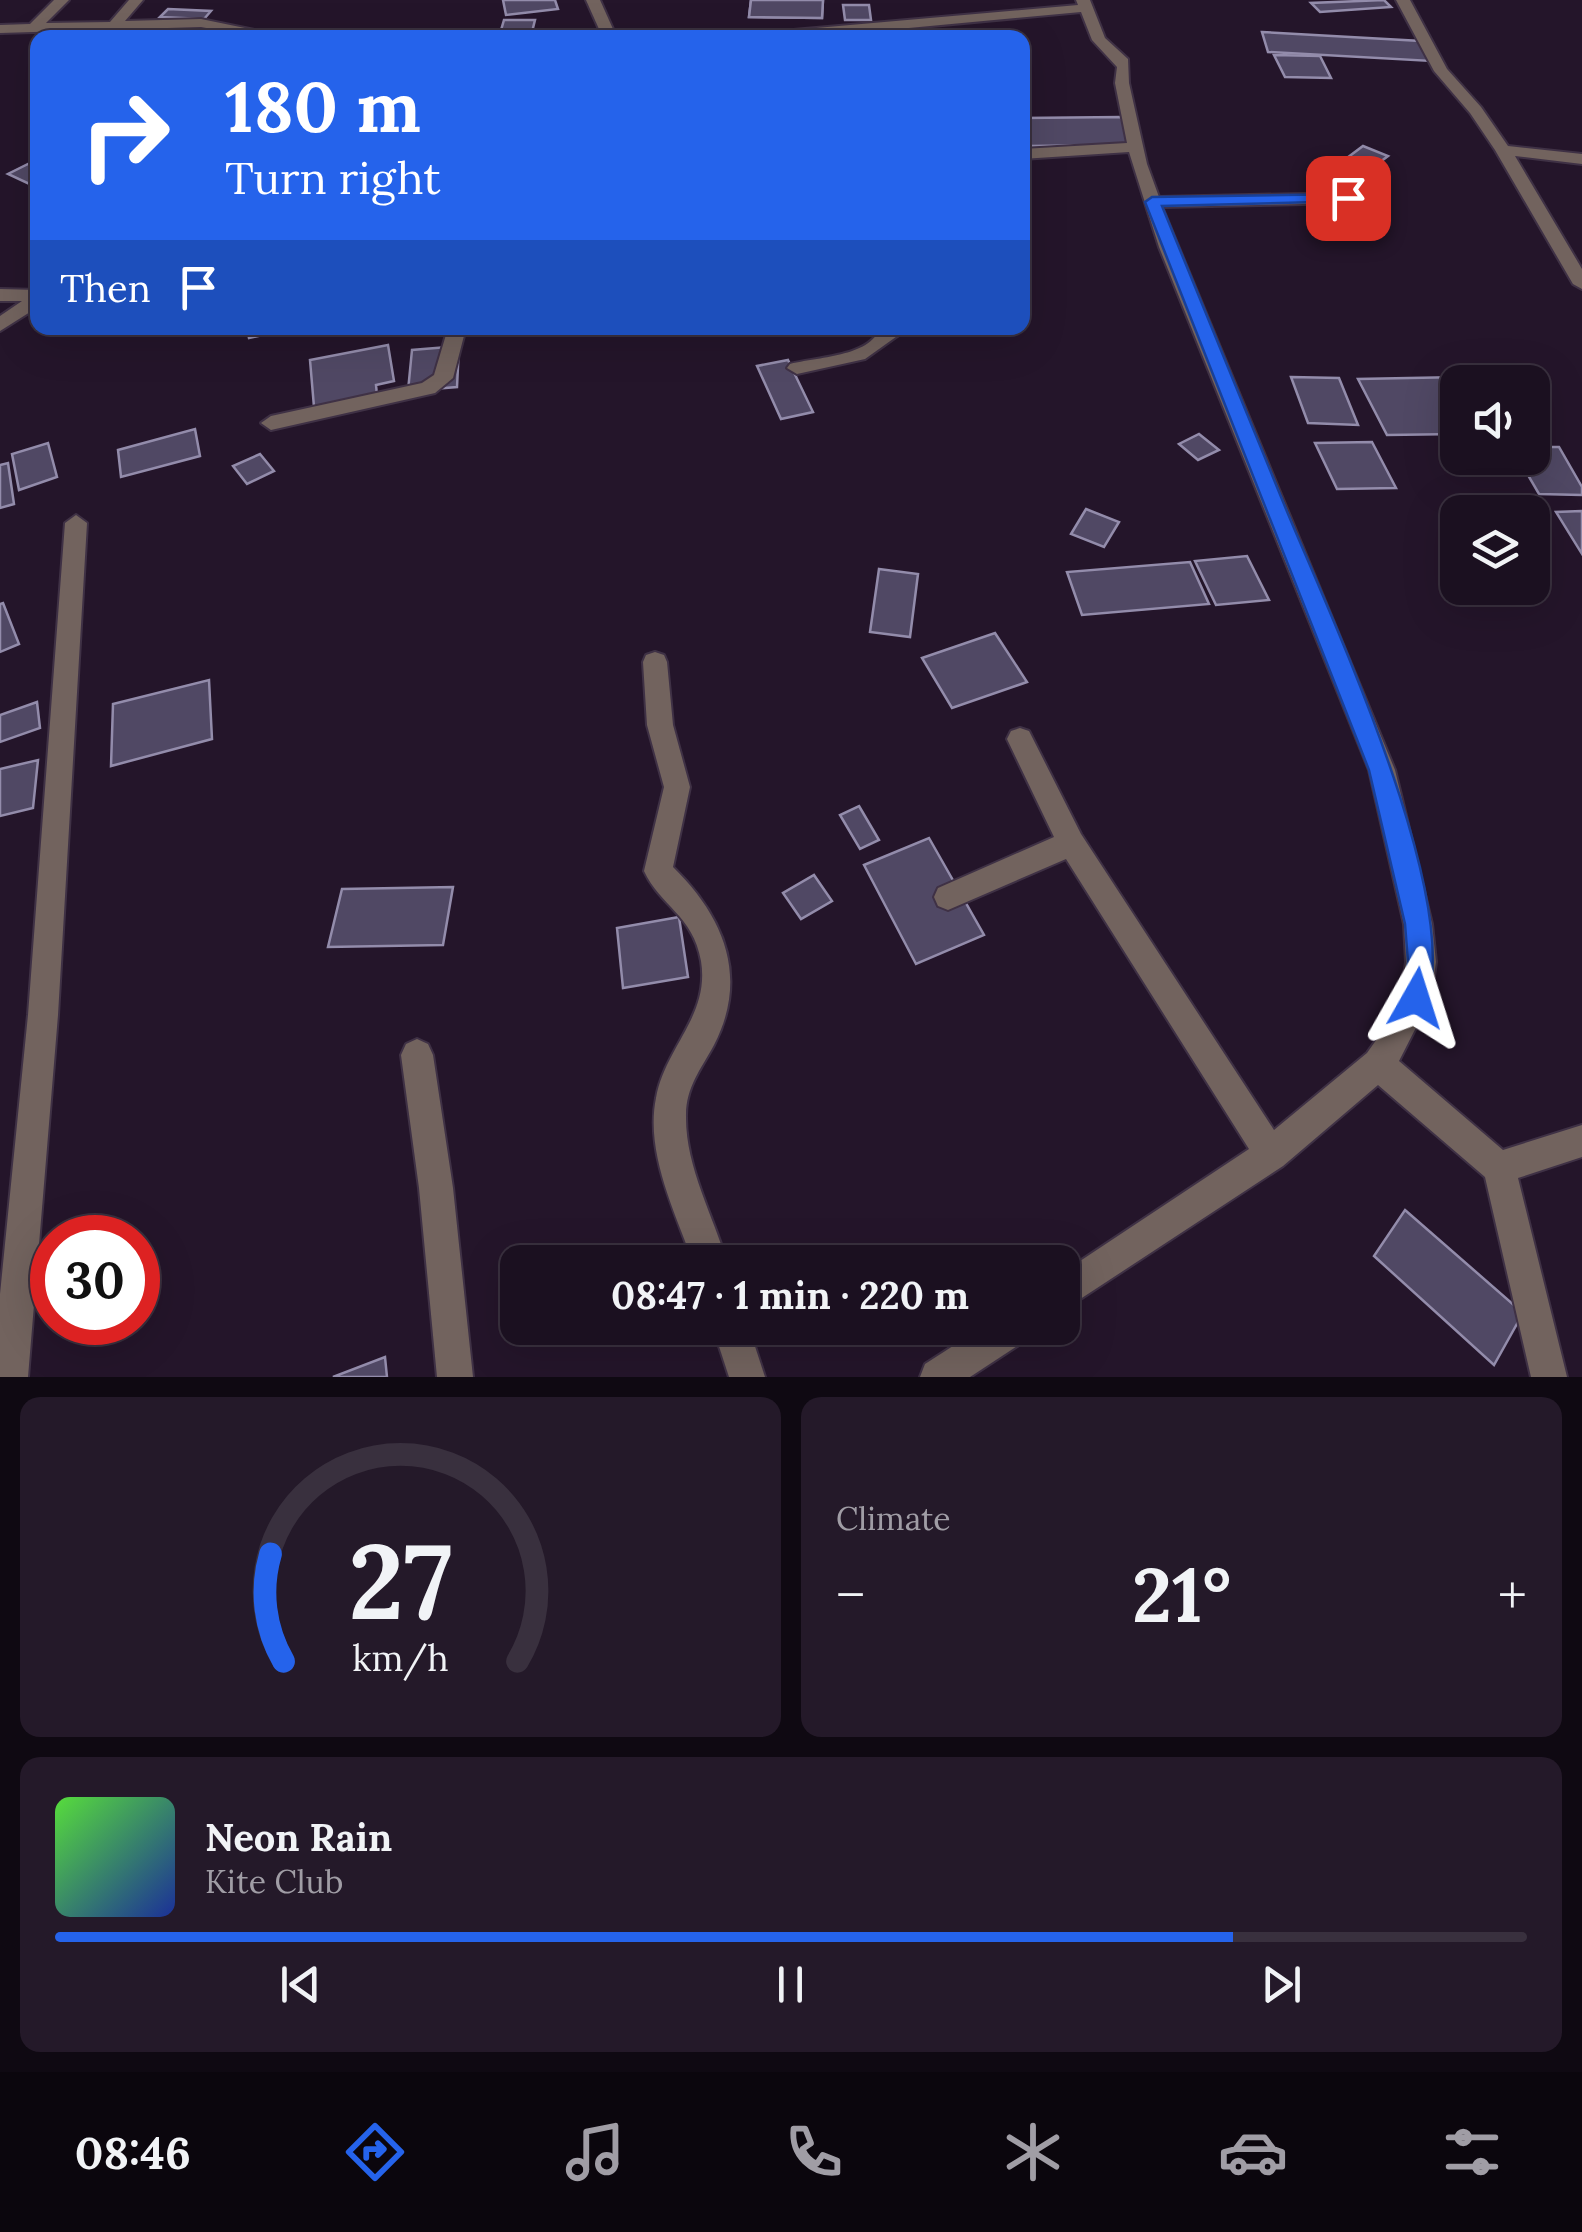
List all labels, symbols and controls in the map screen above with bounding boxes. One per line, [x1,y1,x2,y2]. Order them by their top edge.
text: 180 m [225,62,421,151]
icon: right [60,70,190,200]
text: Turn right [225,149,441,206]
pin [1306,156,1391,241]
icon: arrive [1321,171,1376,226]
icon: arrive [171,260,226,315]
text: Then [60,264,151,312]
map controls [1440,365,1550,605]
button: sound [1440,365,1550,475]
button: layers [1440,495,1550,605]
position arrow [1364,946,1468,1050]
speed limit sign: 30 [30,1215,160,1345]
text: 08:47 · 1 min · 220 m [611,1271,969,1319]
text: Climate [836,1498,951,1539]
text: 27 [348,1514,453,1647]
text: 21° [1132,1547,1231,1643]
text: − [836,1560,865,1630]
text: + [1498,1560,1527,1630]
text: km/h [352,1635,449,1681]
text: Neon Rain [205,1813,392,1861]
text: Kite Club [205,1861,343,1902]
icon: previous [273,1957,328,2012]
icon: pause [763,1957,818,2012]
icon: next [1254,1957,1309,2012]
icon: directions [340,2117,410,2187]
icon: music [560,2117,630,2187]
icon: phone [779,2117,849,2187]
icon: climate [998,2117,1068,2187]
icon: car [1218,2117,1288,2187]
icon: filters [1437,2117,1507,2187]
text: 08:46 [75,2124,191,2181]

